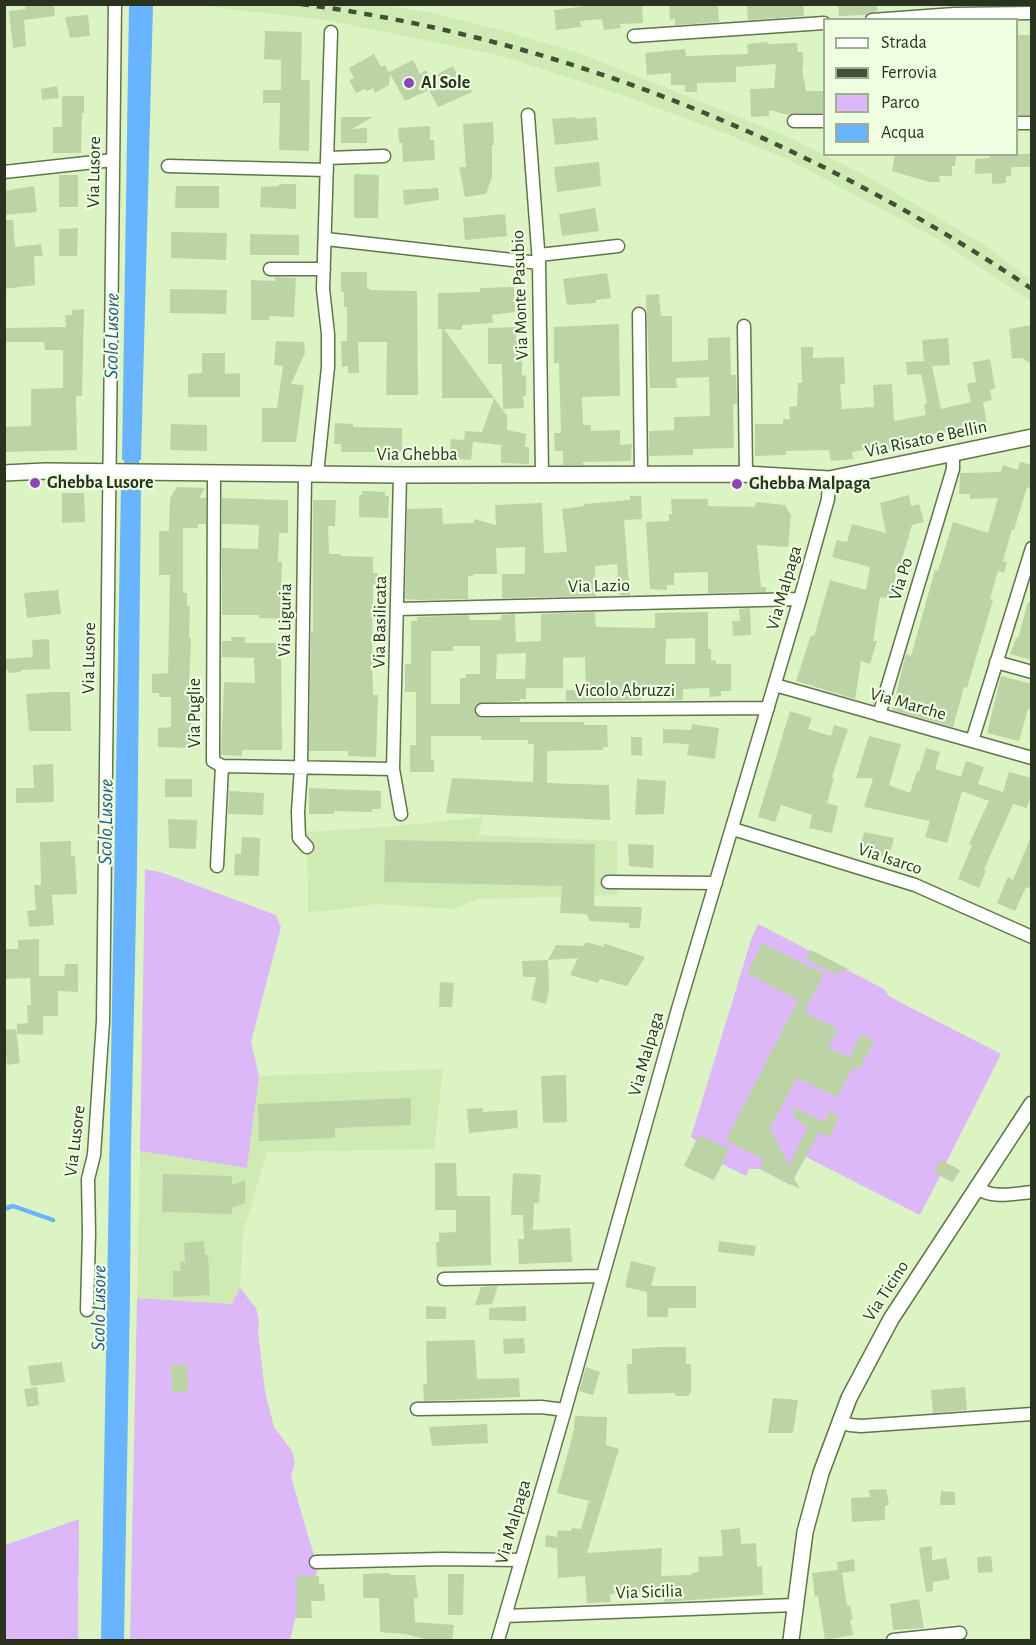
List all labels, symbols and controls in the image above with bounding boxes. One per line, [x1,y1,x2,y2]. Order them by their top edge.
legend [823,18,1018,156]
text: Strada [881,34,927,52]
text: Ferrovia [881,64,937,82]
place label: Al Sole [421,72,470,94]
marker: Al Sole [402,76,416,90]
text: Parco [881,94,920,112]
text: Acqua [881,124,925,142]
street label: Via Lusore [83,136,105,208]
street label: Via Monte Pasubio [507,230,533,360]
water label: Scolo Lusore [99,293,125,379]
street label: Via Risato e Bellin [863,416,989,462]
street label: Via Ghebba [377,444,457,466]
place label: Ghebba Lusore [47,472,153,494]
place label: Ghebba Malpaga [749,473,871,495]
marker: Ghebba Lusore [28,476,42,490]
marker: Ghebba Malpaga [730,477,744,491]
street label: Via Malpaga [762,543,806,633]
street label: Via Po [884,555,918,603]
street label: Via Basilicata [368,575,392,669]
street label: Via Lazio [568,575,630,597]
street label: Via Liguria [274,583,296,657]
street label: Via Lusore [78,622,100,694]
street label: Via Puglie [184,678,206,748]
street label: Vicolo Abruzzi [575,680,675,702]
street label: Via Marche [867,683,949,725]
water label: Scolo Lusore [93,779,119,865]
street label: Via Isarco [855,838,925,880]
street label: Via Malpaga [624,1009,668,1099]
street label: Via Lusore [60,1104,90,1178]
street label: Via Ticino [858,1256,914,1326]
water label: Scolo Lusore [86,1265,112,1351]
street label: Via Malpaga [491,1477,535,1567]
street label: Via Sicilia [615,1580,683,1604]

